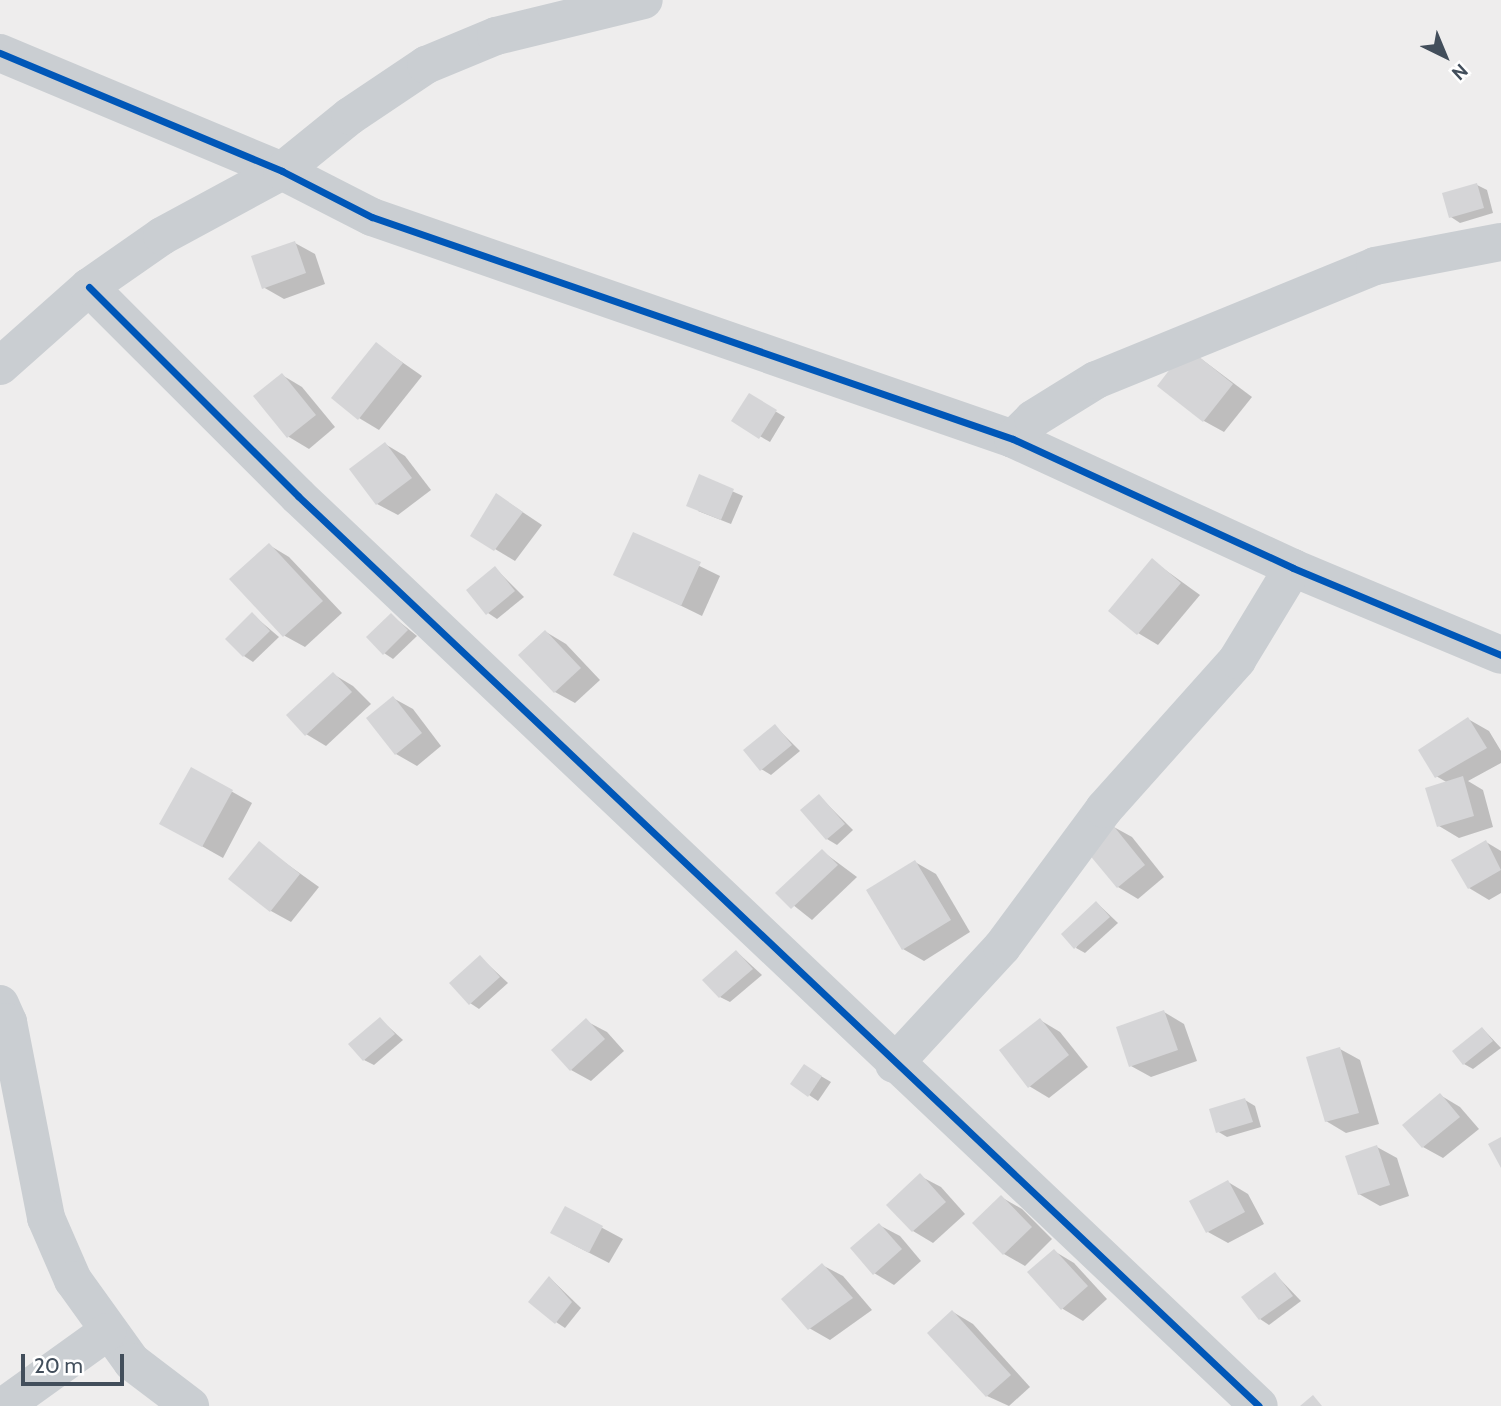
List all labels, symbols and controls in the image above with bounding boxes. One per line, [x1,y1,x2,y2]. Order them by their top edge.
north arrow [1410,21,1480,91]
text: N [1447,59,1472,85]
scale bar [24,1340,128,1384]
text: 20 m [34,1353,83,1378]

